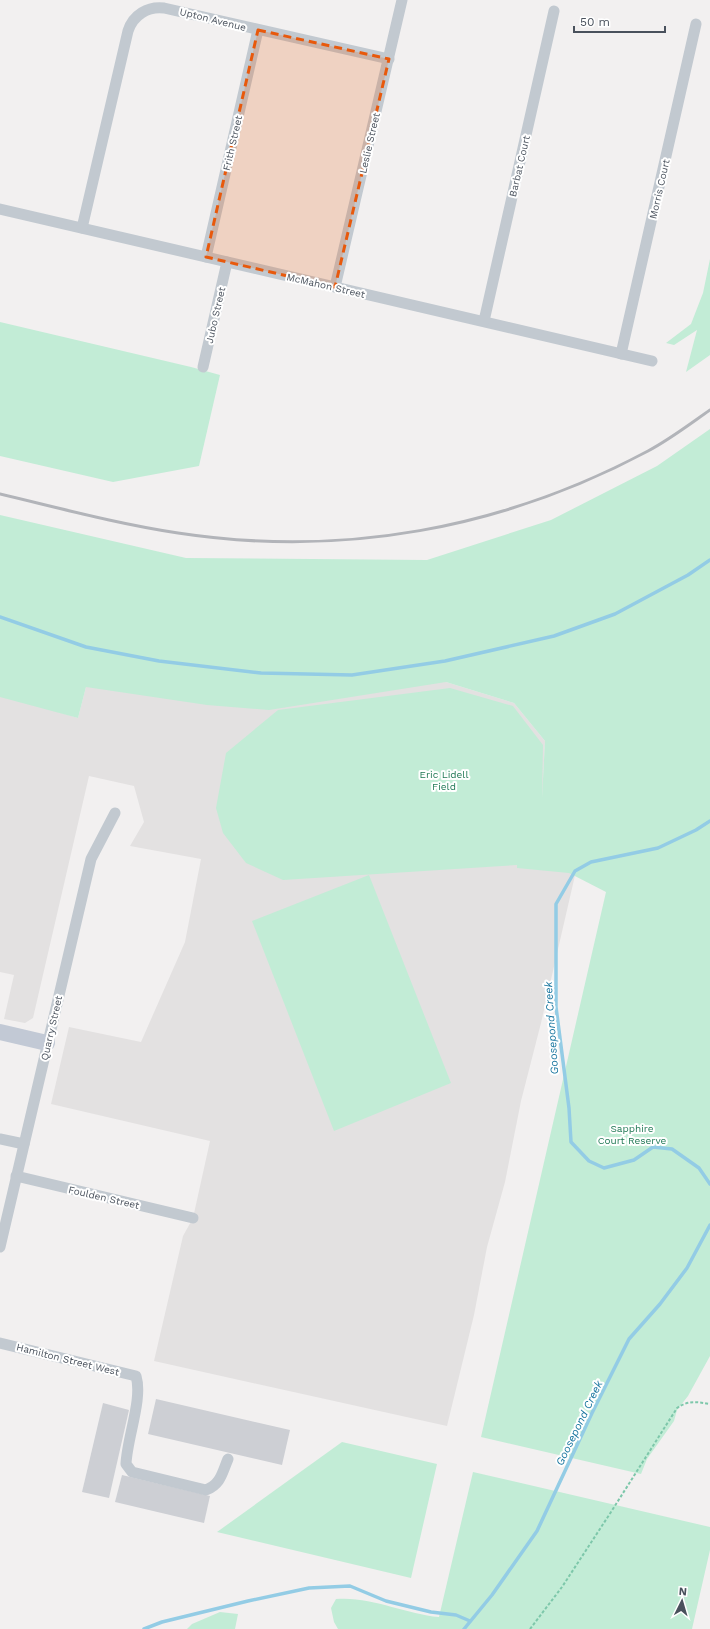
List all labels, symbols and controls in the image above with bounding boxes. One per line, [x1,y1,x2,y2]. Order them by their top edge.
street label: Upton Avenue [179,6,247,33]
scale bar [574,8,665,34]
text: 50 m [580,15,610,29]
street label: Leslie Street [357,111,382,174]
street label: Frith Street [221,114,244,172]
street label: Barbat Court [507,134,532,198]
street label: Morris Court [647,157,672,220]
street label: McMahon Street [286,271,367,300]
street label: Jubo Street [204,285,227,344]
park label: Eric Lidell Field [420,769,468,792]
water label: Goosepond Creek [542,980,561,1075]
street label: Quarry Street [39,994,64,1061]
park label: Sapphire Court Reserve [598,1123,667,1146]
street label: Foulden Street [67,1184,141,1211]
street label: Hamilton Street West [15,1341,121,1378]
water label: Goosepond Creek [553,1378,606,1468]
north arrow [662,1581,702,1621]
text: N [678,1585,687,1598]

